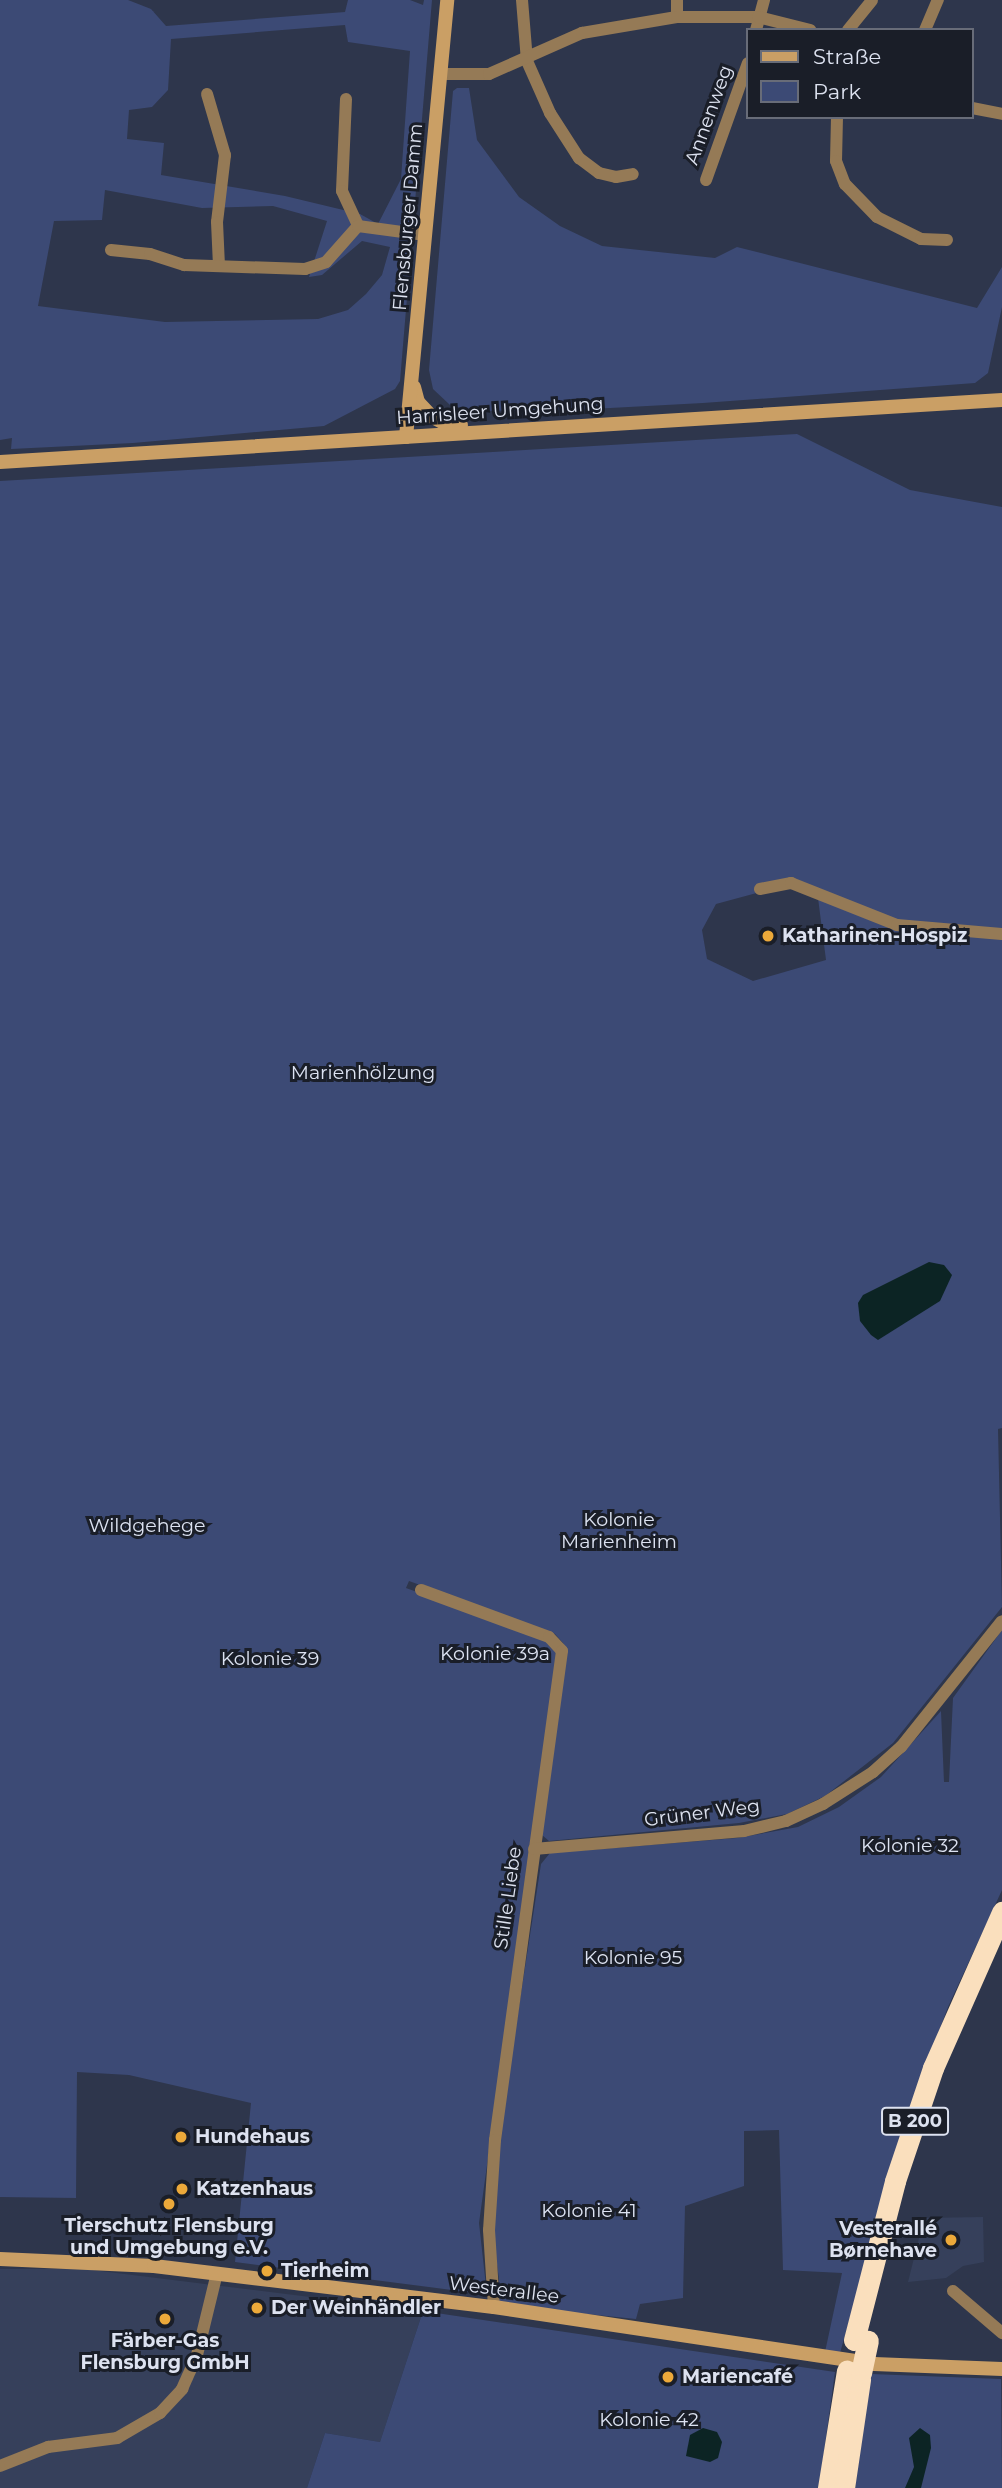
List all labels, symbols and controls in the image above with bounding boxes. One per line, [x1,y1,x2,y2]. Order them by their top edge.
legend [746,28,974,119]
text: Straße [813,44,881,69]
street label: Annenweg [680,62,738,168]
text: Park [813,79,861,104]
street label: Flensburger Damm [388,122,428,312]
street label: Harrisleer Umgehung [396,392,604,430]
place label: Katharinen-Hospiz [782,925,967,947]
marker: Katharinen-Hospiz [760,928,776,944]
park label: Marienhölzung [291,1062,435,1084]
park label: Kolonie Marienheim [561,1509,677,1553]
park label: Wildgehege [88,1515,206,1537]
park label: Kolonie 39a [440,1643,550,1665]
park label: Kolonie 39 [221,1648,319,1670]
street label: Grüner Weg [643,1795,761,1831]
park label: Kolonie 32 [861,1835,959,1857]
street label: Stille Liebe [490,1845,526,1951]
park label: Kolonie 95 [584,1947,682,1969]
road number: B 200 [880,2106,950,2136]
place label: Hundehaus [195,2126,310,2148]
marker: Hundehaus [173,2129,189,2145]
place label: Katzenhaus [196,2178,313,2200]
marker: Katzenhaus [174,2181,190,2197]
marker: Tierschutz Flensburg und Umgebung e.V. [161,2196,177,2212]
park label: Kolonie 41 [541,2200,637,2222]
place label: Tierschutz Flensburg und Umgebung e.V. [64,2215,274,2259]
place label: Vesterallé Børnehave [829,2218,937,2262]
marker: Vesterallé Børnehave [943,2232,959,2248]
place label: Tierheim [281,2260,369,2282]
marker: Tierheim [259,2263,275,2279]
street label: Westerallee [448,2272,560,2308]
place label: Der Weinhändler [271,2297,441,2319]
marker: Der Weinhändler [249,2300,265,2316]
marker: Färber-Gas Flensburg GmbH [157,2311,173,2327]
place label: Färber-Gas Flensburg GmbH [81,2330,249,2374]
place label: Mariencafé [682,2366,793,2388]
marker: Mariencafé [660,2369,676,2385]
park label: Kolonie 42 [599,2409,699,2431]

